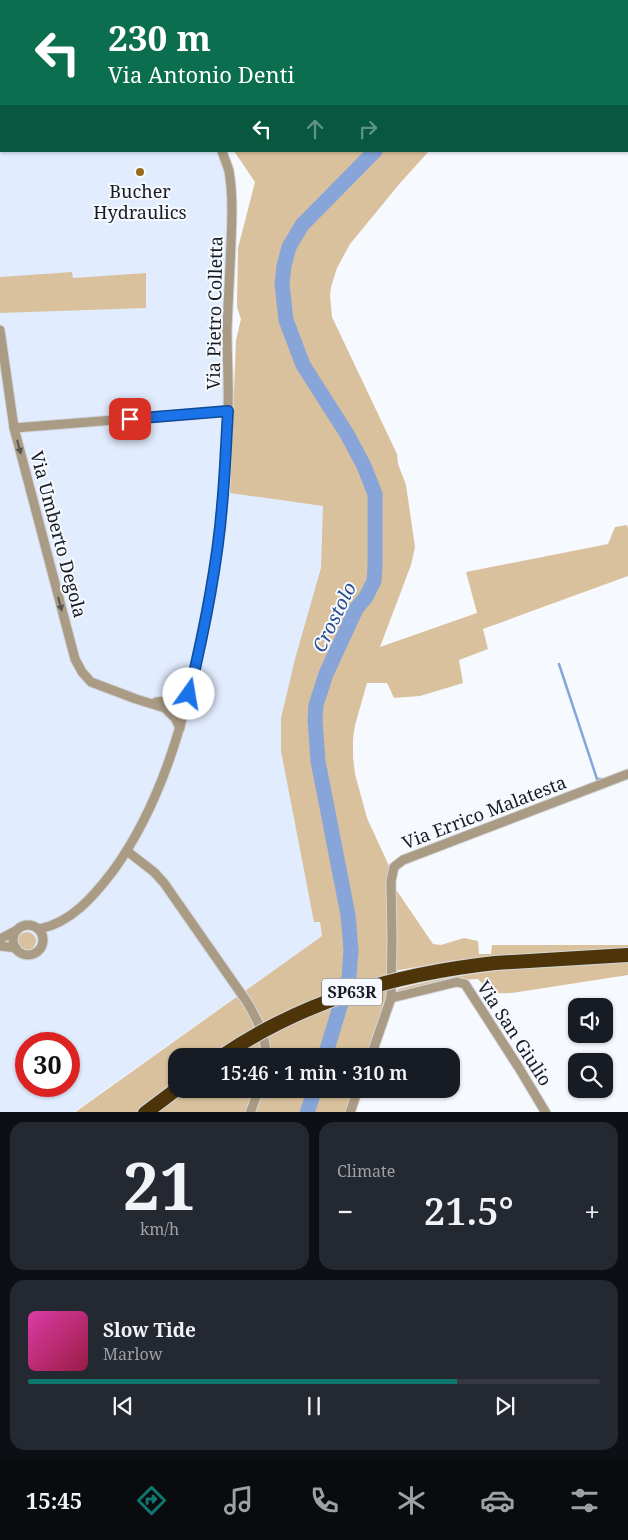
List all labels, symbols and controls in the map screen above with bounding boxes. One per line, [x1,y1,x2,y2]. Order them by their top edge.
text: 230 m [108,14,211,61]
icon: left [25,20,90,85]
text: Via Antonio Denti [108,59,295,89]
icon: left [248,115,276,143]
icon: ahead [301,115,329,143]
icon: right [354,115,382,143]
marker: Bucher Hydraulics [134,166,146,178]
place label: Bucher Hydraulics [93,179,187,224]
street label: Via Pietro Colletta [201,236,227,390]
pin [109,398,151,440]
icon: arrive [116,405,144,433]
one-way arrow [15,439,23,454]
street label: Via Umberto Degola [25,448,93,620]
water label: Crostolo [306,578,362,656]
one-way arrow [57,596,65,611]
position arrow [162,667,214,719]
street label: Via Errico Malatesta [399,770,569,854]
street label: Via San Giulio [472,976,558,1090]
road number: SP63R [322,979,382,1006]
map controls [568,998,613,1098]
button: sound [568,998,613,1043]
speed limit sign: 30 [15,1032,80,1097]
button: search [568,1053,613,1098]
text: 15:46 · 1 min · 310 m [220,1060,408,1086]
text: 21 [123,1141,196,1229]
text: Climate [337,1160,395,1182]
text: 21.5° [424,1184,514,1236]
text: − [337,1192,353,1230]
text: + [584,1192,600,1230]
text: km/h [140,1218,179,1240]
text: Slow Tide [103,1317,196,1343]
text: Marlow [103,1343,163,1365]
icon: previous [109,1392,137,1420]
icon: pause [300,1392,328,1420]
icon: next [491,1392,519,1420]
icon: directions [134,1483,169,1518]
icon: music [221,1483,256,1518]
icon: phone [307,1483,342,1518]
icon: climate [394,1483,429,1518]
icon: car [480,1483,515,1518]
icon: filters [567,1483,602,1518]
text: 15:45 [26,1485,82,1515]

